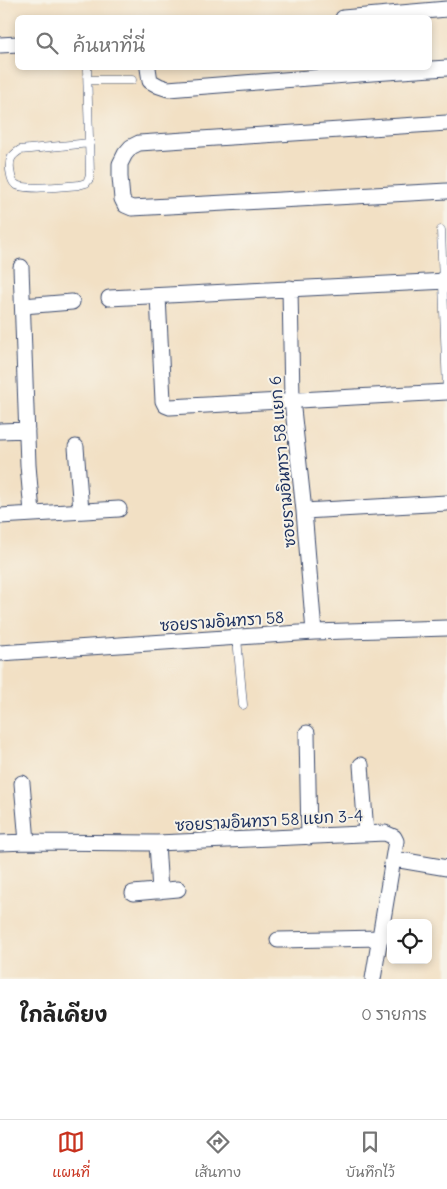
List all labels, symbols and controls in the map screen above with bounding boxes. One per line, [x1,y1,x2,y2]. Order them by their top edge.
search box [15,15,432,70]
icon: search [33,29,61,57]
text: ค้นหาที่นี่ [73,33,145,57]
street label: ซอยรามอินทรา 58 แยก 6 [265,375,299,549]
street label: ซอยรามอินทรา 58 [159,607,285,635]
street label: ซอยรามอินทรา 58 แยก 3-4 [174,805,364,835]
map controls [387,919,432,964]
button: locate [387,919,432,964]
text: ใกล้เคียง [20,1001,107,1028]
text: 0 รายการ [361,1004,427,1024]
tab: แผนที่ [52,1128,90,1182]
tab: เส้นทาง [195,1128,241,1182]
tab: บันทึกไว้ [346,1128,395,1182]

